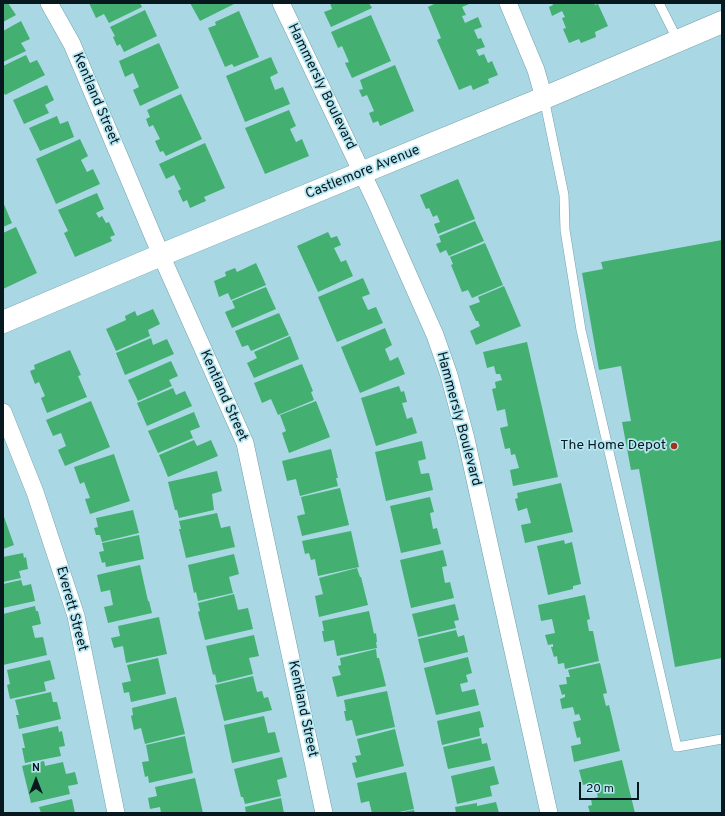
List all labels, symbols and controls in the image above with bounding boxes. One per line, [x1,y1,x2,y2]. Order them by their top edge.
street label: Hammersly Boulevard [283,21,359,153]
street label: Kentland Street [68,50,122,148]
street label: Castlemore Avenue [303,142,423,204]
street label: Kentland Street [195,348,251,444]
street label: Hammersly Boulevard [432,350,484,488]
place label: The Home Depot [560,438,666,454]
marker: The Home Depot [669,441,679,451]
street label: Everett Street [52,565,90,653]
street label: Kentland Street [284,659,320,759]
north arrow [16,760,56,800]
text: N [32,761,40,775]
scale bar [581,774,641,800]
text: 20 m [586,781,614,797]

